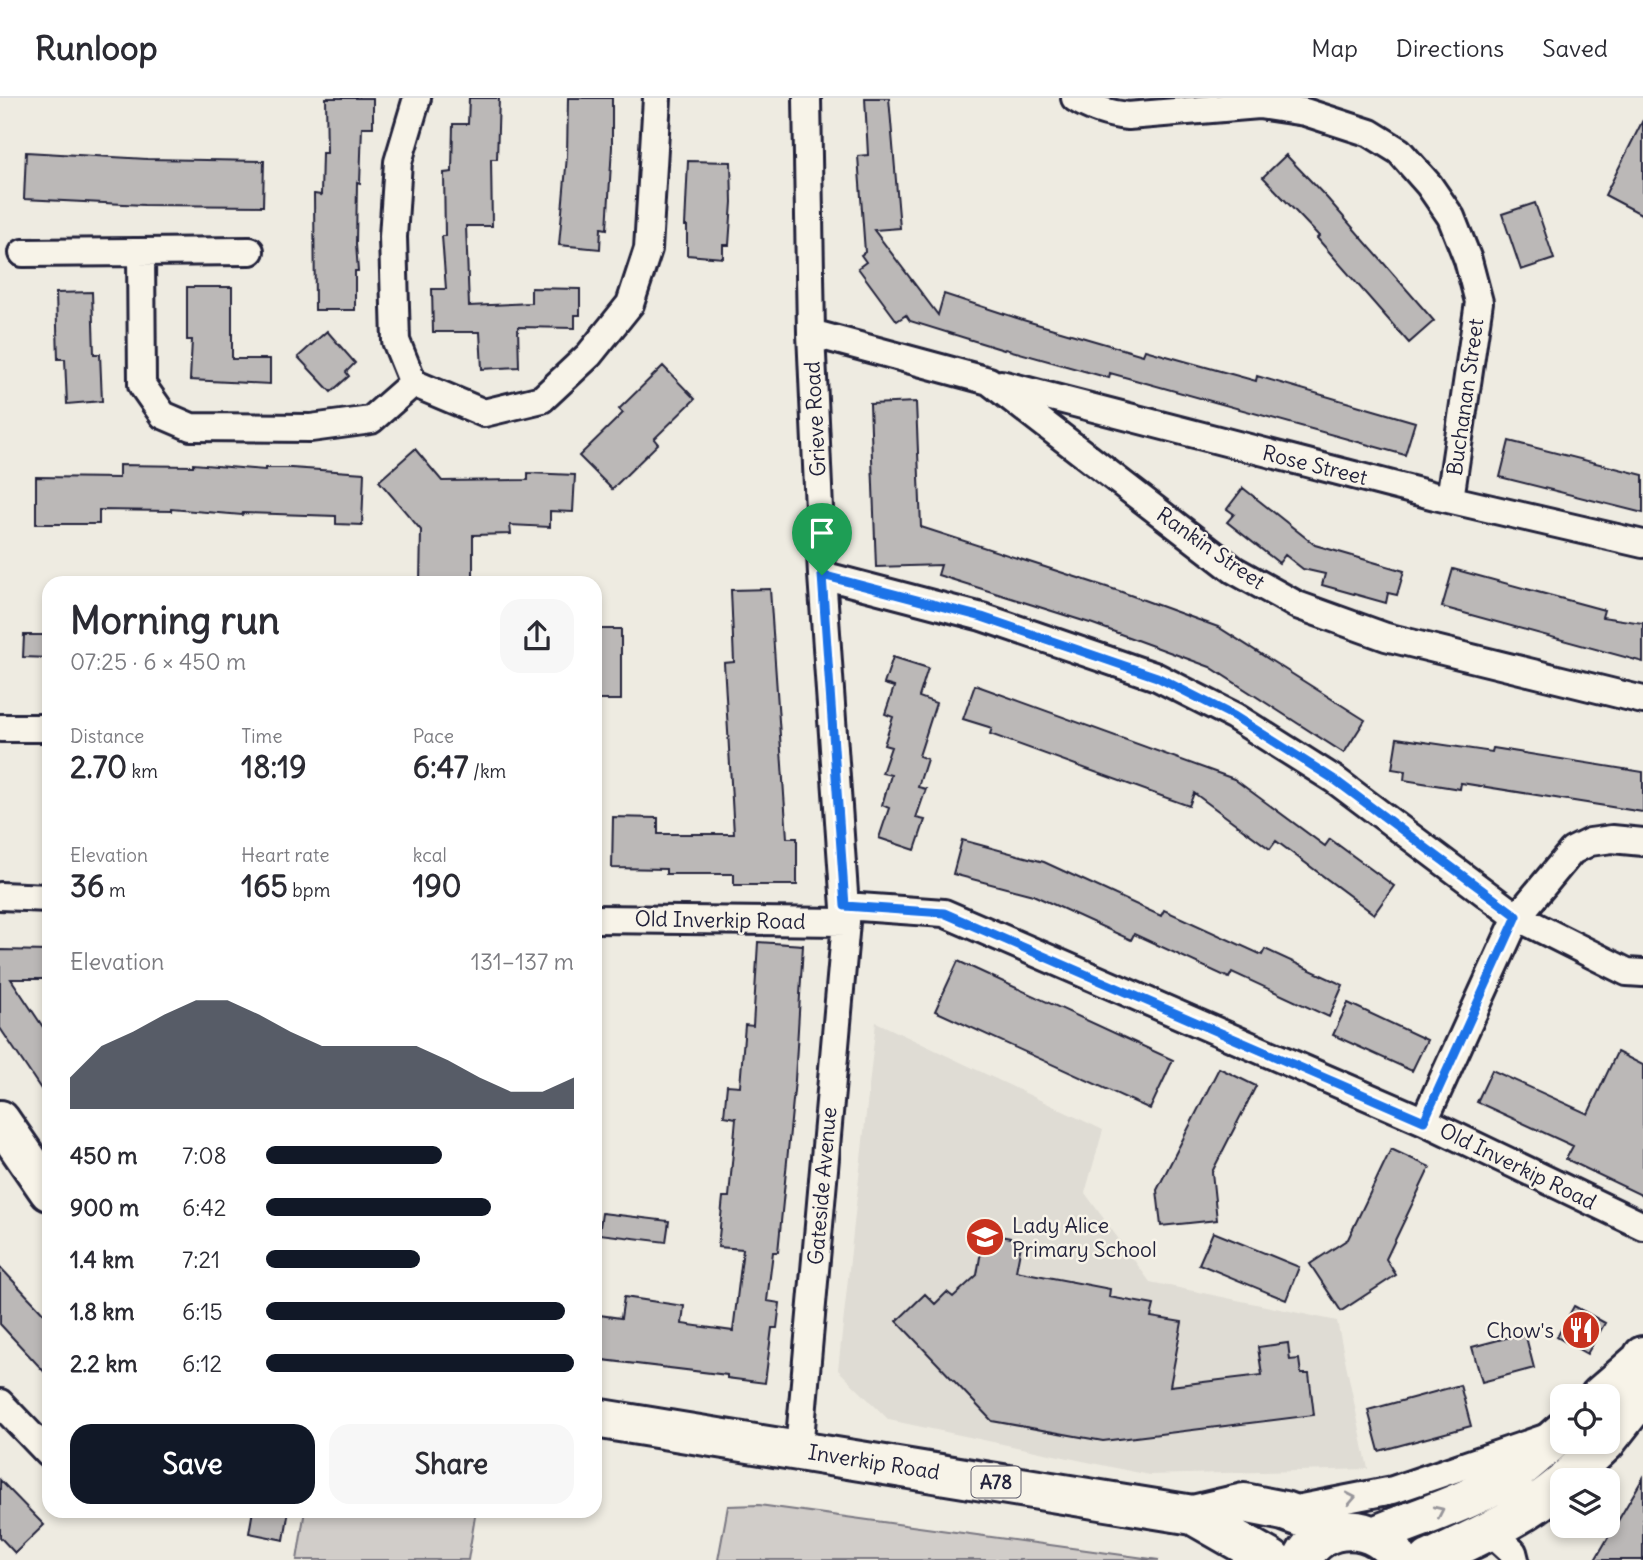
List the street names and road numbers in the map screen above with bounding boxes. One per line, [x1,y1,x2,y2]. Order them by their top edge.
street label: Buchanan Street [1441,317,1489,477]
street label: Grieve Road [798,361,832,477]
street label: Rose Street [1260,439,1370,491]
street label: Rankin Street [1152,501,1270,595]
street label: Old Inverkip Road [634,905,806,935]
street label: Gateside Avenue [802,1106,842,1266]
street label: Old Inverkip Road [1435,1116,1601,1216]
street label: Inverkip Road [806,1438,942,1486]
road number: A78 [972,1466,1020,1498]

